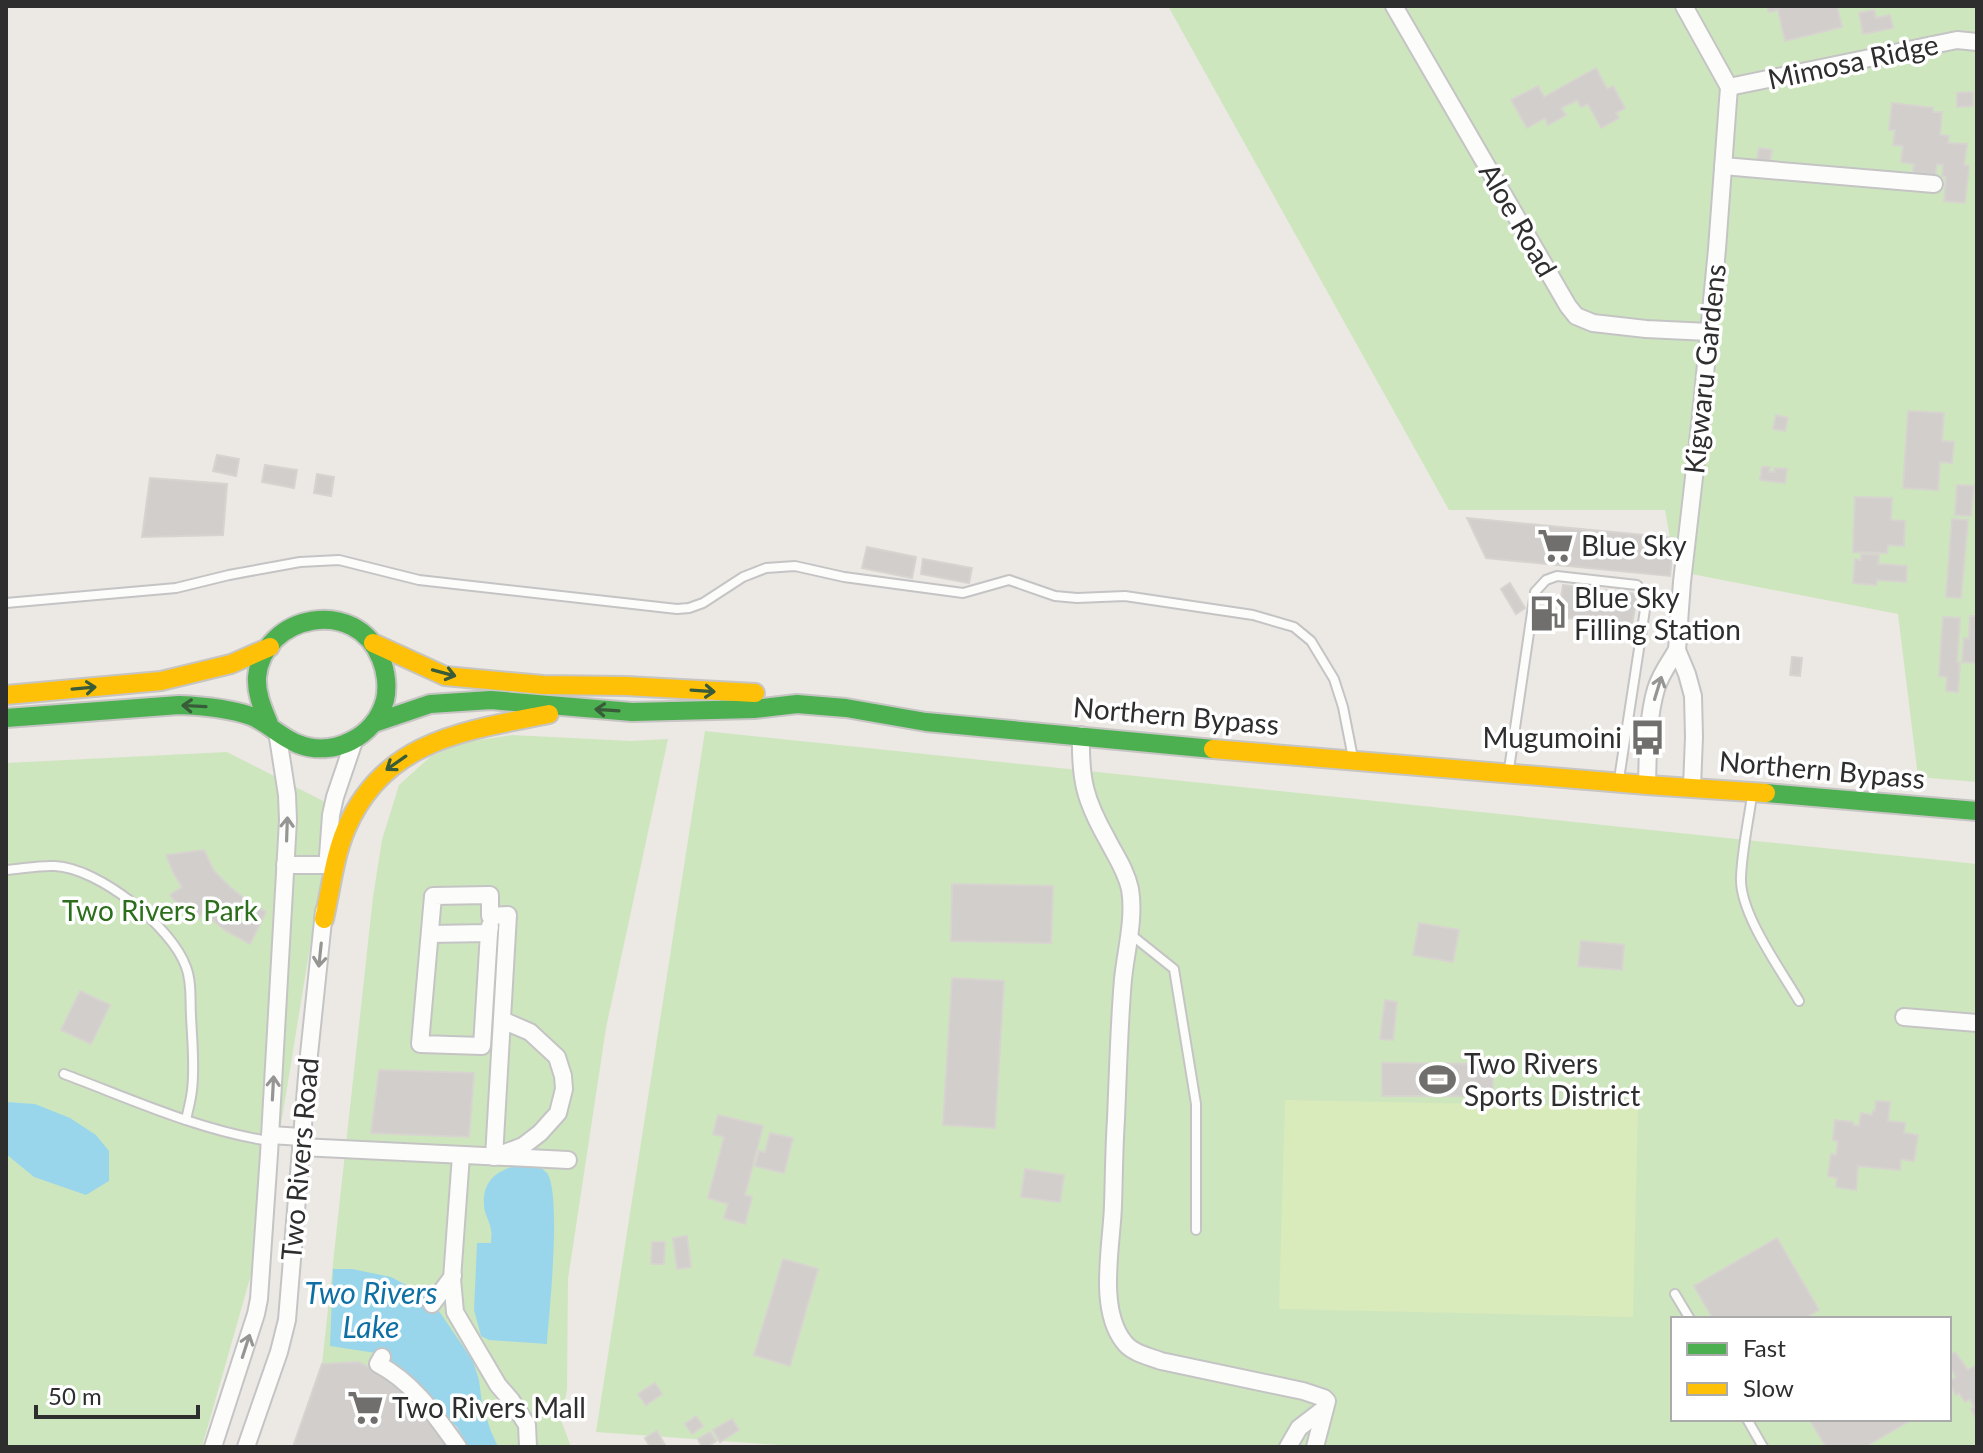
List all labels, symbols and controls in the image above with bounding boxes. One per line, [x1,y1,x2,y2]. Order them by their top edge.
street label: Mimosa Ridge [1764,26,1941,96]
street label: Aloe Road [1473,157,1565,282]
street label: Kigwaru Gardens [1676,262,1732,475]
supermarket icon: Blue Sky [1536,527,1574,565]
place label: Blue Sky [1581,528,1687,562]
place label: Blue Sky Filling Station [1574,580,1741,646]
fuel station icon: Blue Sky Filling Station [1529,595,1567,633]
one-way arrow [431,667,457,682]
one-way arrow [1651,675,1666,701]
one-way arrow [70,680,97,695]
one-way arrow [689,684,716,699]
street label: Northern Bypass [1072,689,1280,741]
one-way arrow [181,698,208,713]
one-way arrow [594,702,621,717]
bus stop icon: Mugumoini [1629,719,1667,757]
place label: Mugumoini [1483,720,1622,754]
street label: Northern Bypass [1718,743,1926,795]
one-way arrow [386,755,408,771]
one-way arrow [280,816,295,843]
park label: Two Rivers Park [62,893,259,927]
one-way arrow [312,941,327,968]
place label: Two Rivers Sports District [1464,1046,1640,1112]
street label: Two Rivers Road [273,1056,325,1262]
sports icon: Two Rivers Sports District [1419,1061,1457,1099]
one-way arrow [265,1075,280,1102]
water label: Two Rivers Lake [305,1274,437,1344]
legend [1671,1317,1951,1421]
text: Fast [1743,1333,1786,1362]
one-way arrow [239,1334,254,1359]
scale bar [36,1369,198,1419]
text: Slow [1743,1373,1794,1402]
text: 50 m [48,1381,102,1410]
supermarket icon: Two Rivers Mall [347,1389,385,1427]
place label: Two Rivers Mall [392,1390,586,1424]

